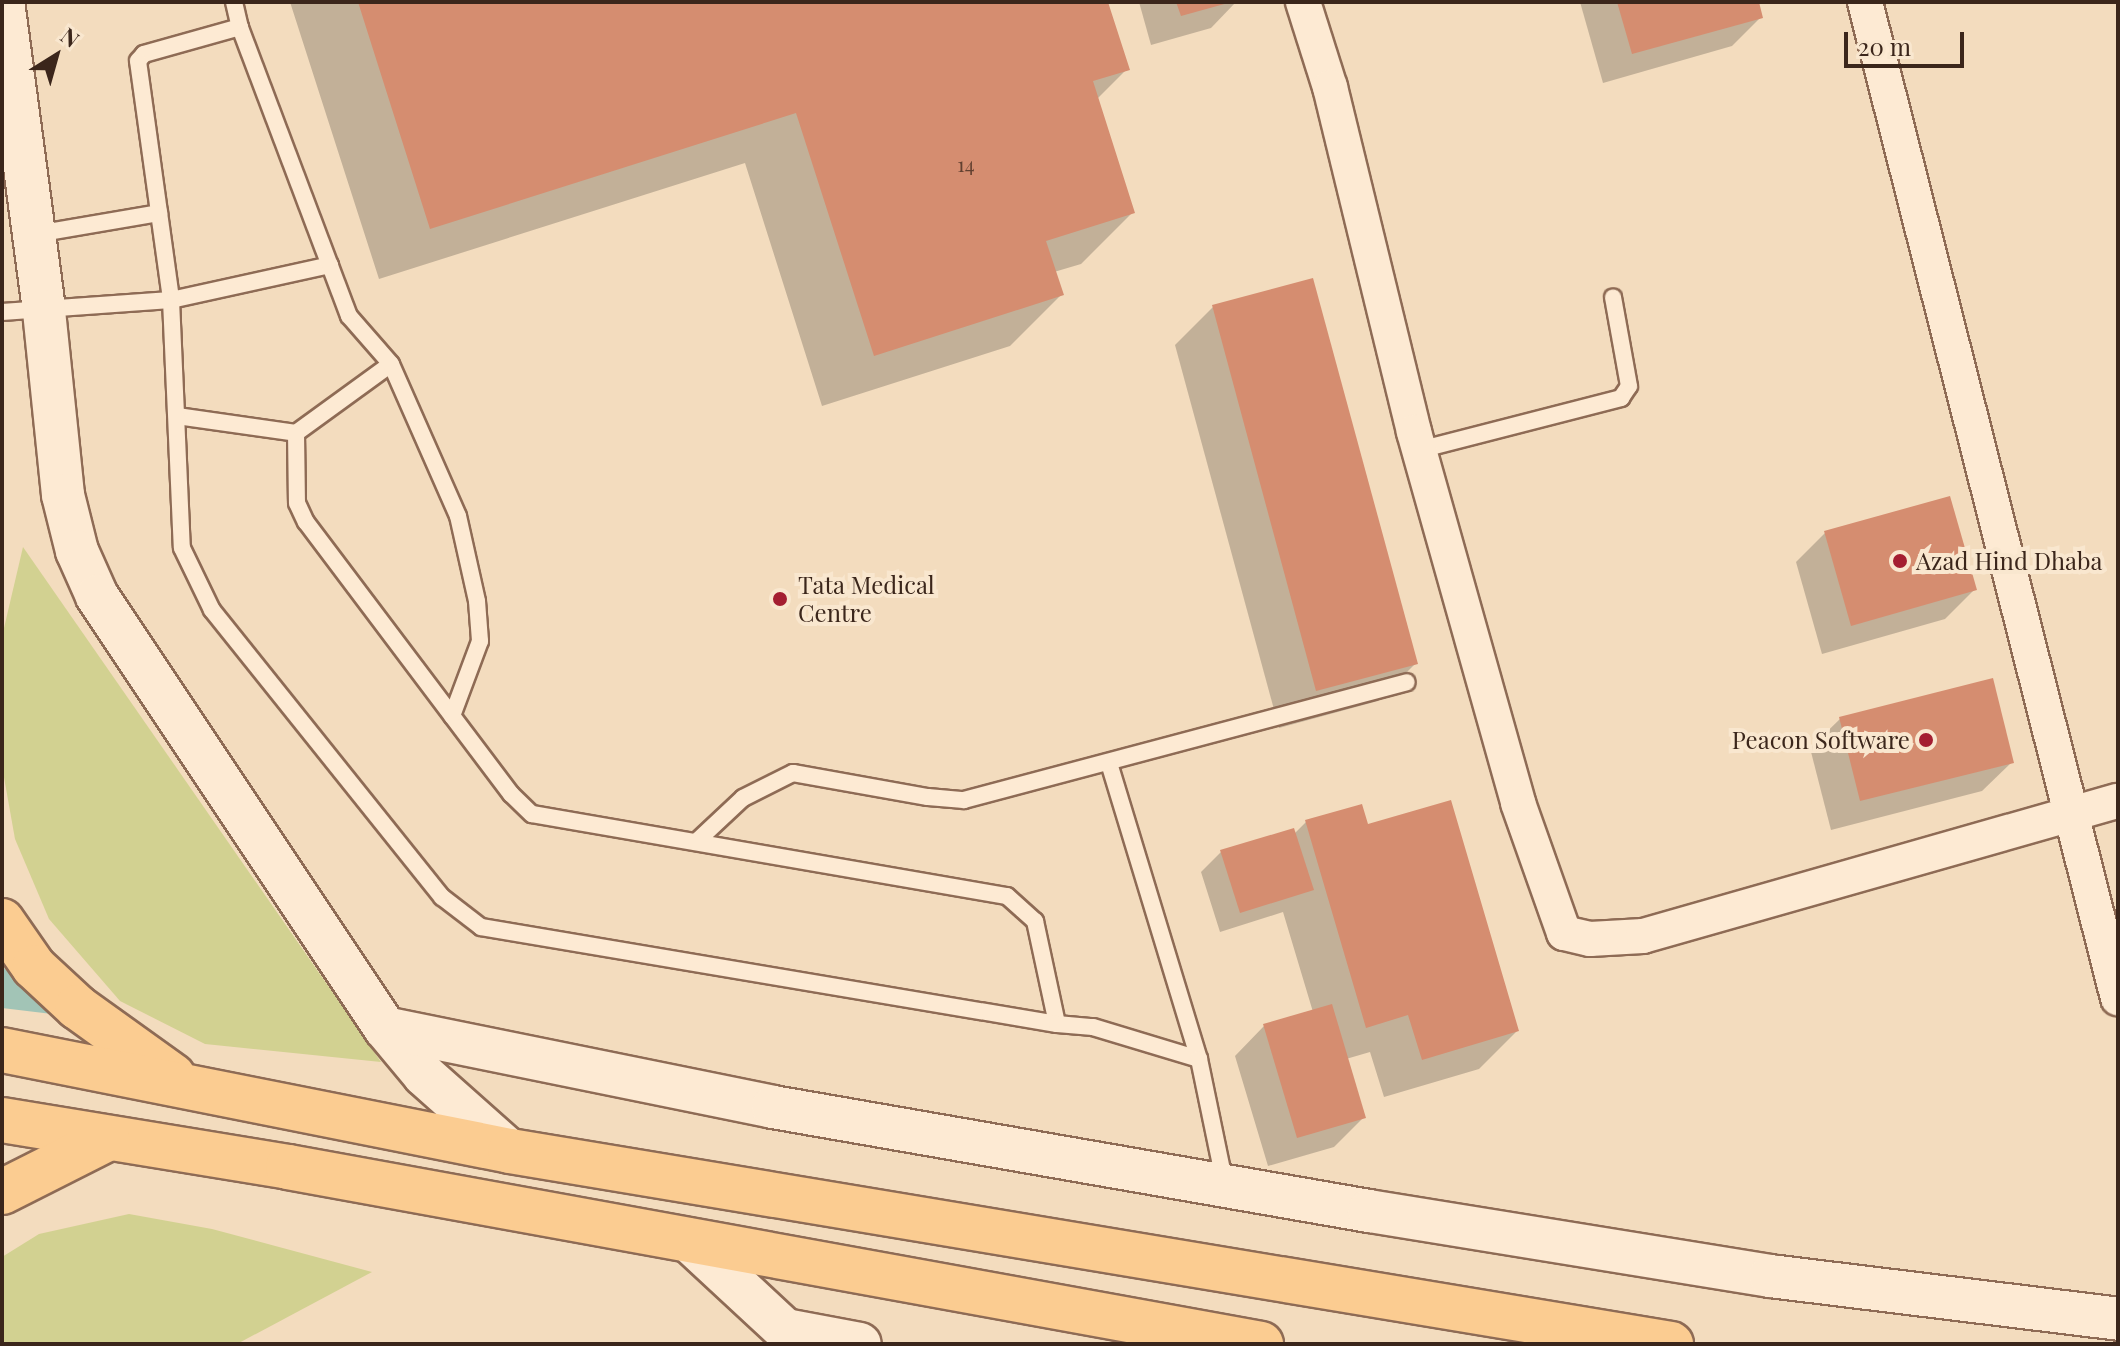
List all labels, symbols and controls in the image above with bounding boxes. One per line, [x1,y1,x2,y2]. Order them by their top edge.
north arrow [16,16,96,96]
scale bar [1848,16,1968,66]
text: N [55,20,86,54]
text: 20 m [1858,30,1911,62]
house number: 14 [957,151,975,175]
place label: Azad Hind Dhaba [1916,547,2102,575]
marker: Azad Hind Dhaba [1891,552,1909,570]
place label: Tata Medical Centre [798,571,935,627]
marker: Tata Medical Centre [769,588,791,610]
place label: Peacon Software [1732,726,1910,754]
marker: Peacon Software [1917,731,1935,749]

